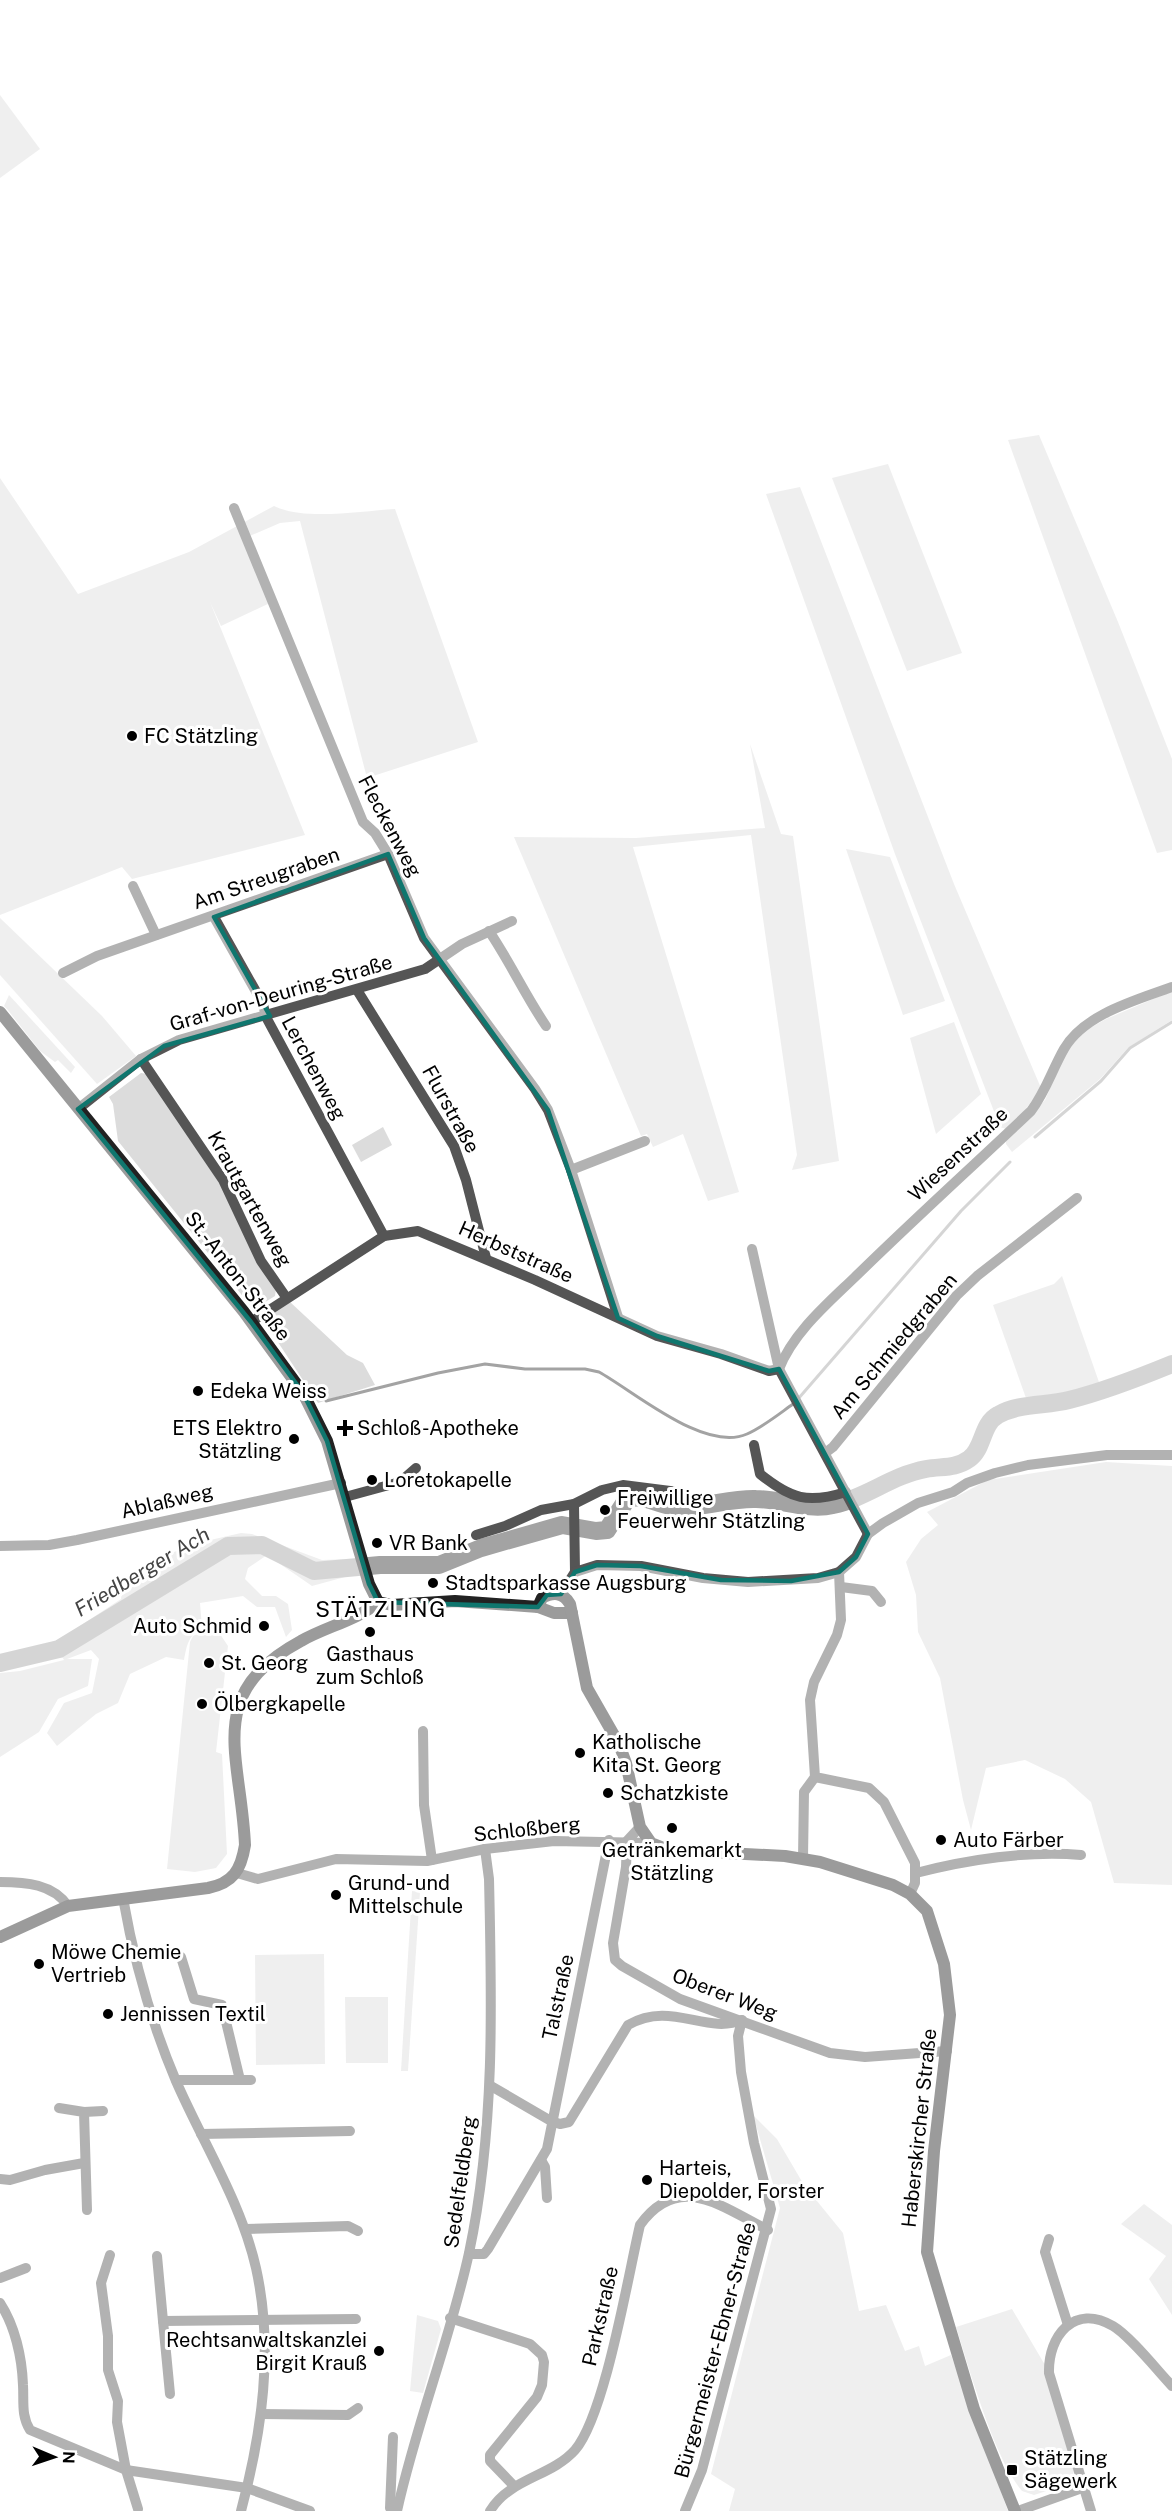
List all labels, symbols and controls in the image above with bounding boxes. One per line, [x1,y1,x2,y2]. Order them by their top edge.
place label: FC Stätzling [144,724,258,748]
marker: FC Stätzling [125,729,139,743]
street label: Fleckenweg [353,771,427,881]
street label: Am Streugraben [190,842,342,914]
street label: Graf-von-Deuring-Straße [167,950,395,1036]
street label: Lerchenweg [277,1012,351,1124]
street label: Flurstraße [417,1061,485,1157]
street label: Wiesenstraße [903,1102,1013,1206]
street label: Krautgartenweg [203,1127,297,1271]
street label: St.-Anton-Straße [180,1207,296,1345]
street label: Herbststraße [455,1216,577,1288]
street label: Am Schmiedgraben [826,1268,962,1424]
place label: Edeka Weiss [210,1379,327,1403]
marker: Edeka Weiss [191,1384,205,1398]
place label: ETS Elektro Stätzling [172,1416,282,1463]
place label: Schloß-Apotheke [357,1416,519,1440]
marker: Schloß-Apotheke [338,1421,352,1435]
marker: ETS Elektro Stätzling [287,1432,301,1446]
place label: Loretokapelle [384,1468,512,1492]
marker: Loretokapelle [365,1473,379,1487]
street label: Ablaßweg [118,1479,216,1523]
place label: Freiwillige Feuerwehr Stätzling [617,1486,806,1533]
marker: Freiwillige Feuerwehr Stätzling [598,1503,612,1517]
water label: Friedberger Ach [70,1521,214,1622]
place label: VR Bank [389,1531,468,1555]
marker: VR Bank [370,1536,384,1550]
place label: Stadtsparkasse Augsburg [445,1571,687,1595]
marker: Stadtsparkasse Augsburg [426,1576,440,1590]
district label: STÄTZLING [315,1595,447,1622]
place label: Auto Schmid [133,1614,252,1638]
marker: Auto Schmid [257,1619,271,1633]
marker: Gasthaus zum Schloß [363,1625,377,1639]
place label: Gasthaus zum Schloß [316,1642,424,1689]
place label: St. Georg [221,1651,308,1675]
marker: St. Georg [202,1656,216,1670]
place label: Ölbergkapelle [214,1691,346,1716]
marker: Ölbergkapelle [195,1697,209,1711]
place label: Katholische Kita St. Georg [592,1730,721,1777]
marker: Katholische Kita St. Georg [573,1746,587,1760]
place label: Schatzkiste [620,1781,729,1805]
marker: Schatzkiste [601,1786,615,1800]
street label: Schloßberg [472,1811,582,1847]
marker: Getränkemarkt Stätzling [665,1821,679,1835]
place label: Auto Färber [953,1828,1064,1852]
marker: Auto Färber [934,1833,948,1847]
place label: Getränkemarkt Stätzling [602,1838,742,1885]
place label: Grund- und Mittelschule [348,1871,463,1918]
marker: Grund- und Mittelschule [329,1888,343,1902]
place label: Möwe Chemie Vertrieb [51,1940,181,1987]
street label: Talstraße [537,1952,579,2042]
marker: Möwe Chemie Vertrieb [32,1957,46,1971]
street label: Oberer Weg [669,1963,781,2025]
place label: Jennissen Textil [120,2002,266,2026]
marker: Jennissen Textil [101,2007,115,2021]
street label: Haberskircher Straße [897,2027,941,2229]
street label: Sedelfeldberg [439,2114,481,2250]
place label: Harteis, Diepolder, Forster [659,2156,824,2203]
marker: Harteis, Diepolder, Forster [640,2173,654,2187]
street label: Bürgermeister-Ebner-Straße [669,2219,761,2481]
street label: Parkstraße [577,2264,623,2368]
place label: Rechtsanwaltskanzlei Birgit Krauß [166,2328,367,2375]
marker: Rechtsanwaltskanzlei Birgit Krauß [372,2344,386,2358]
north arrow [24,2427,84,2487]
place label: Stätzling Sägewerk [1024,2446,1117,2493]
text: N [59,2451,78,2464]
marker: Stätzling Sägewerk [1005,2463,1019,2477]

